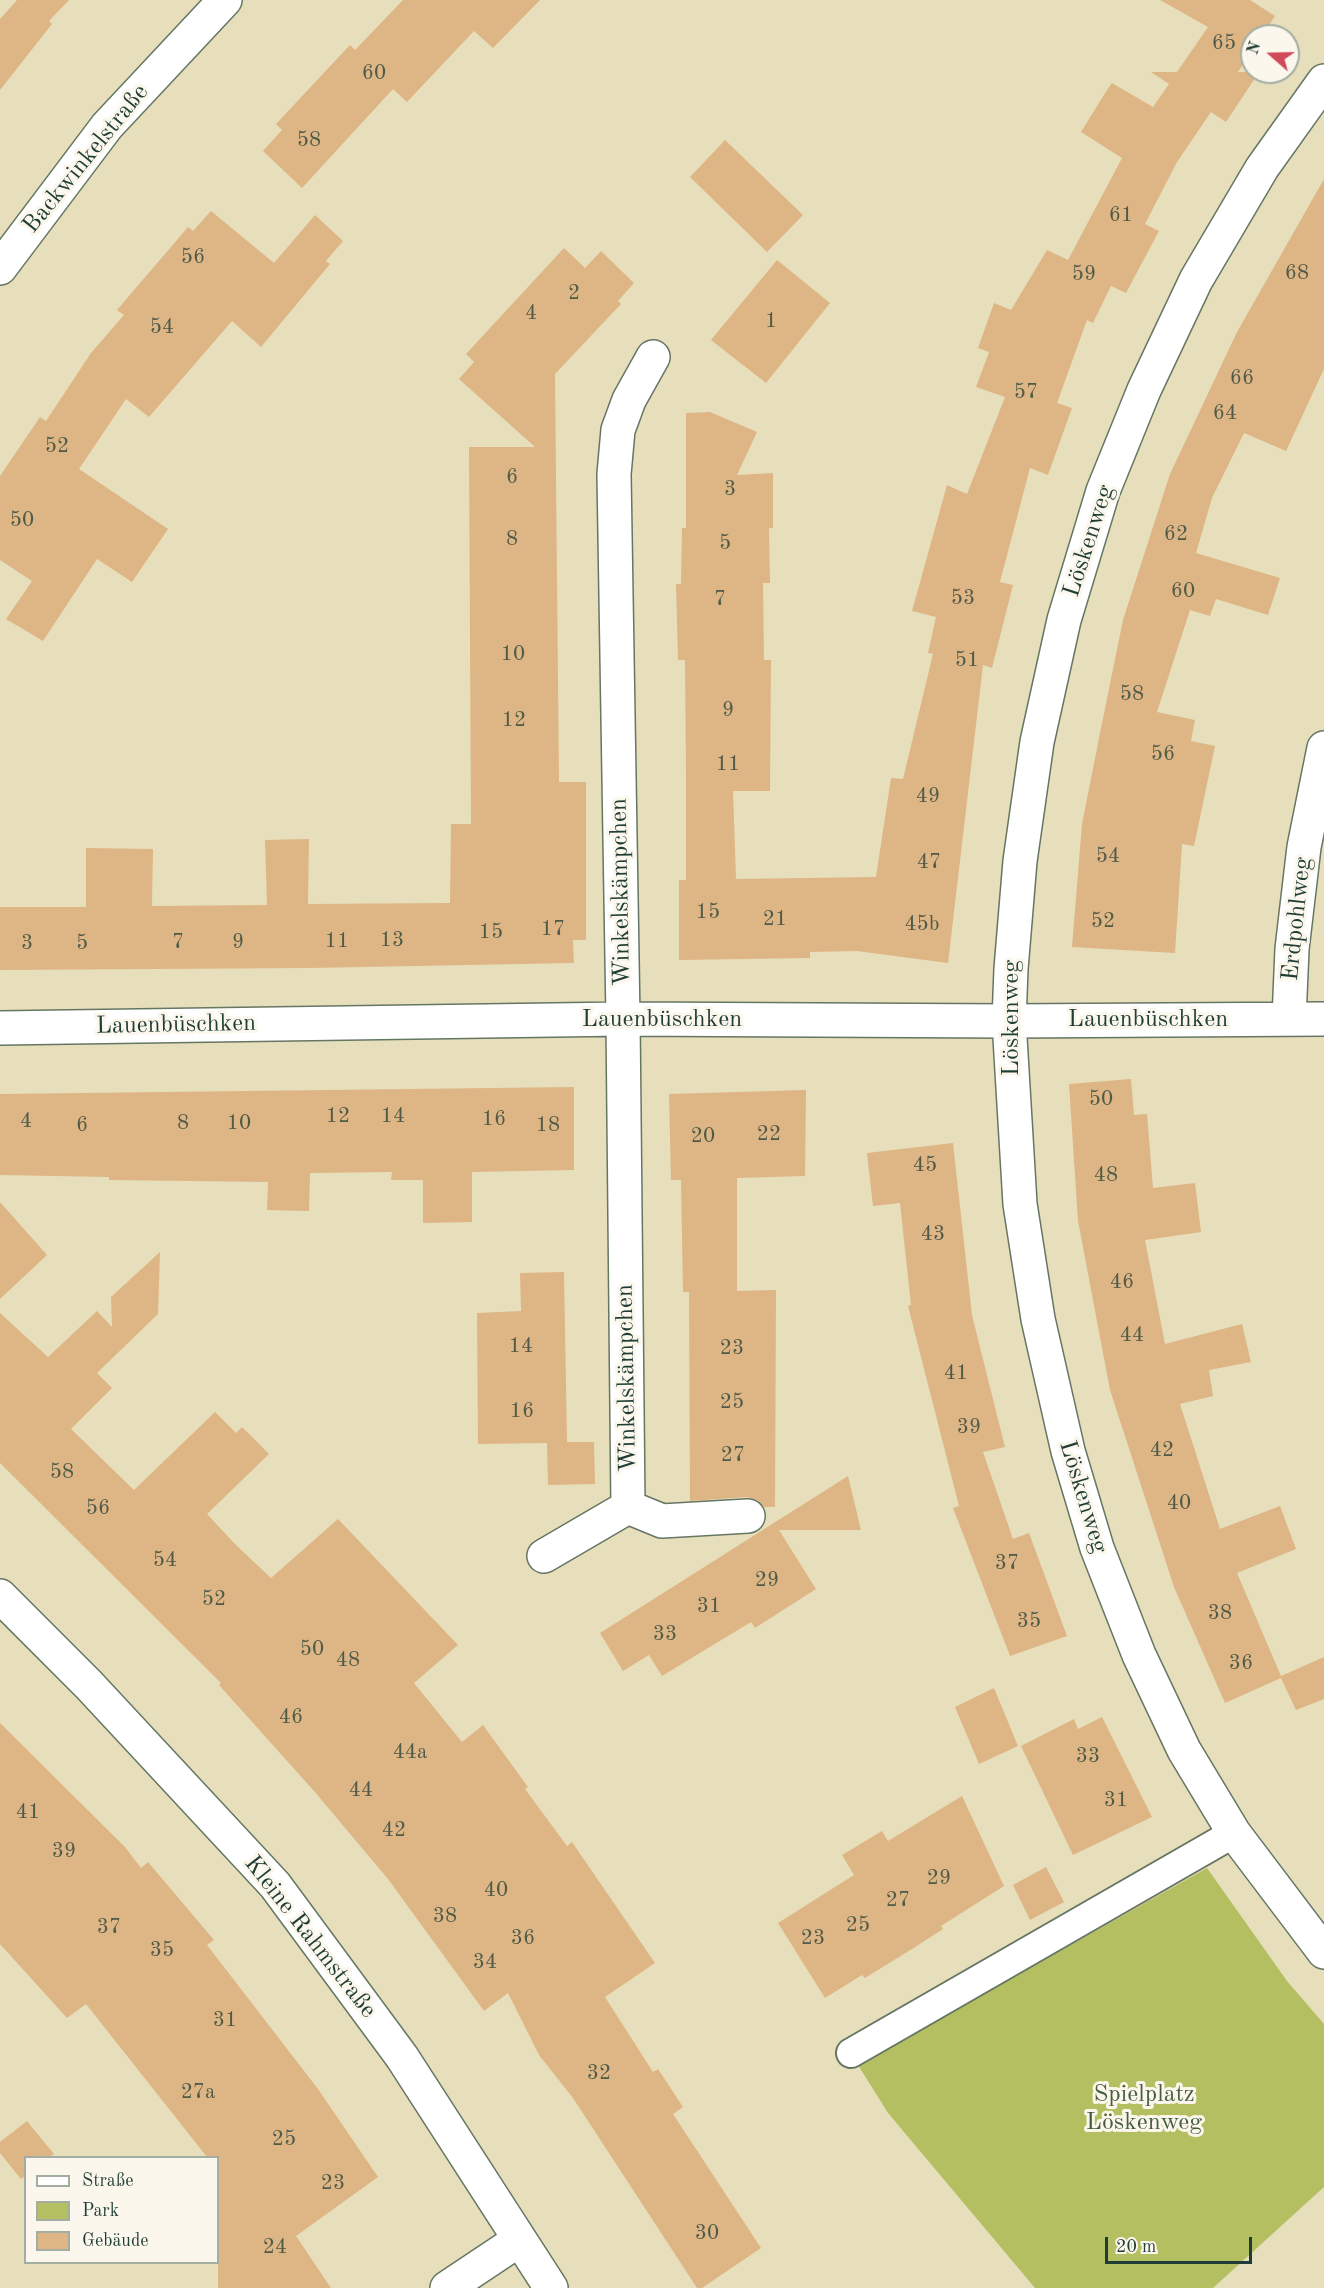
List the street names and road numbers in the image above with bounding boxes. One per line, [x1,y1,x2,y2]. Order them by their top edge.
street label: Backwinkelstraße [17,79,155,239]
street label: Löskenweg [1057,481,1121,601]
street label: Winkelskämpchen [605,798,637,986]
street label: Erdpohlweg [1276,856,1318,982]
street label: Löskenweg [998,960,1026,1076]
street label: Lauenbüschken [582,1006,742,1034]
street label: Lauenbüschken [1068,1006,1228,1034]
street label: Lauenbüschken [96,1009,256,1041]
street label: Winkelskämpchen [611,1284,643,1472]
street label: Löskenweg [1052,1437,1114,1557]
street label: Kleine Rahmstraße [238,1850,382,2024]

